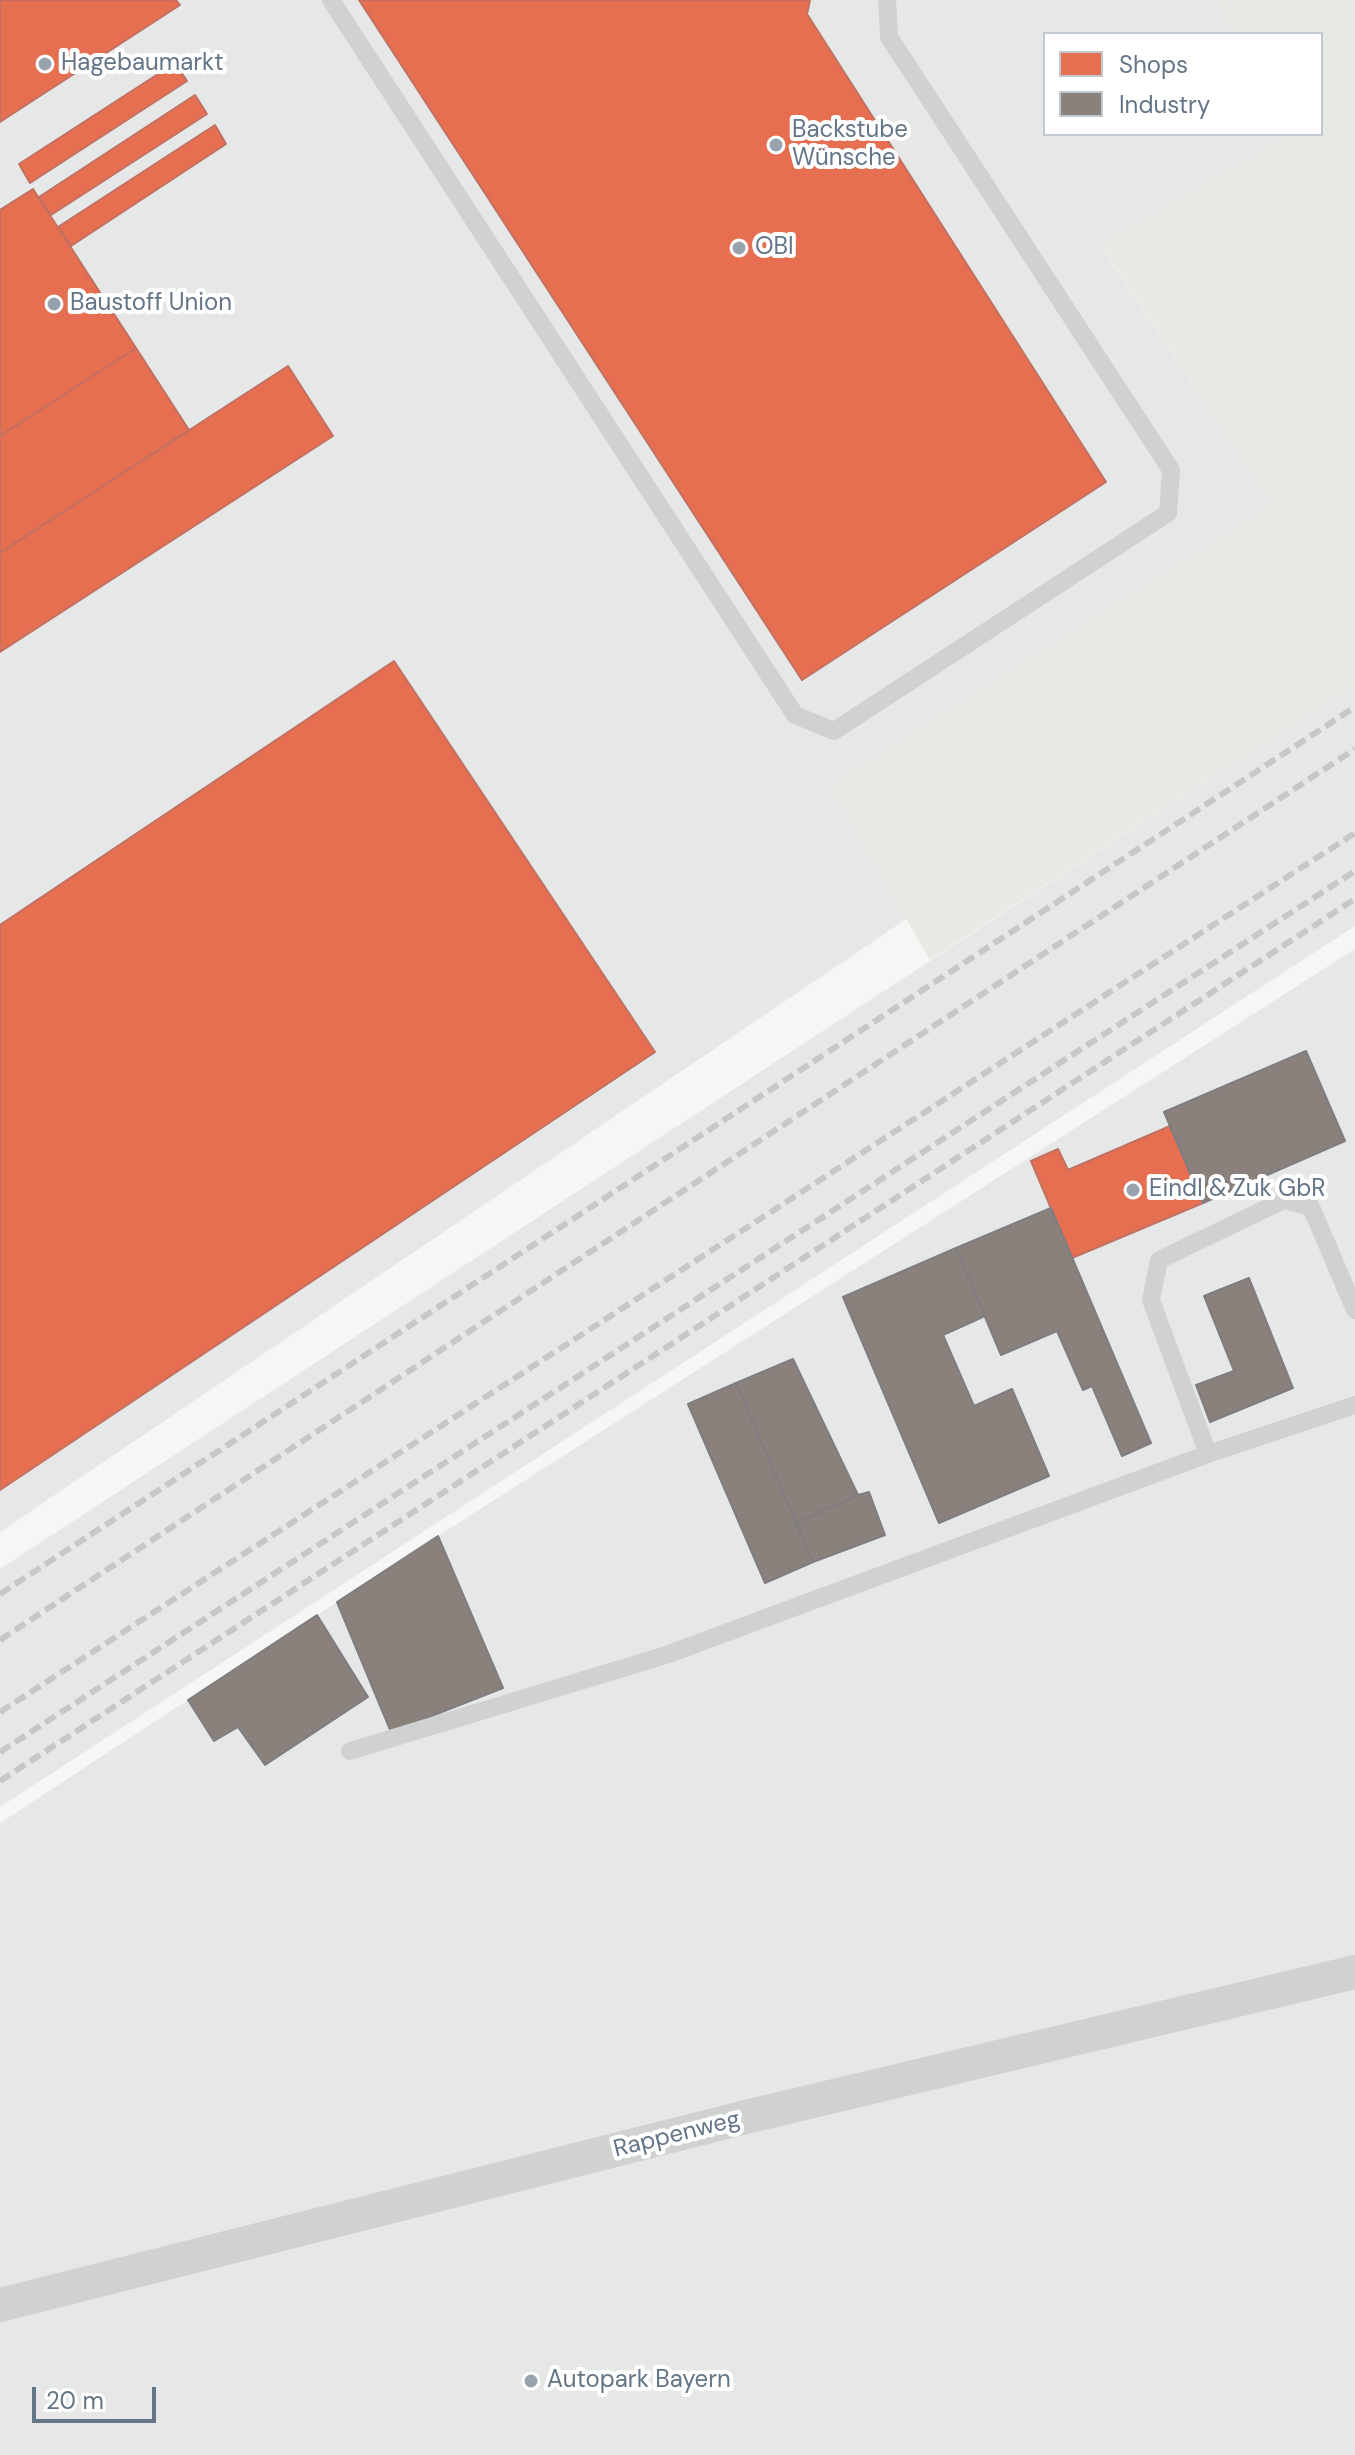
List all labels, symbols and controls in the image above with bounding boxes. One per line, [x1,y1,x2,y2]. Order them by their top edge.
legend [1043,32,1323,136]
text: Shops [1119,49,1188,80]
place label: Hagebaumarkt [61,50,224,78]
marker: Hagebaumarkt [36,55,54,73]
text: Industry [1119,89,1210,120]
place label: Backstube Wünsche [792,117,908,173]
marker: Backstube Wünsche [767,136,785,154]
place label: OBI [755,234,794,262]
marker: OBI [730,239,748,257]
place label: Baustoff Union [70,290,232,318]
marker: Baustoff Union [45,295,63,313]
place label: Eindl & Zuk GbR [1149,1176,1326,1204]
marker: Eindl & Zuk GbR [1124,1181,1142,1199]
street label: Rappenweg [611,2105,743,2165]
place label: Autopark Bayern [547,2367,731,2395]
scale bar [36,2371,160,2421]
marker: Autopark Bayern [522,2372,540,2390]
text: 20 m [46,2385,104,2416]

